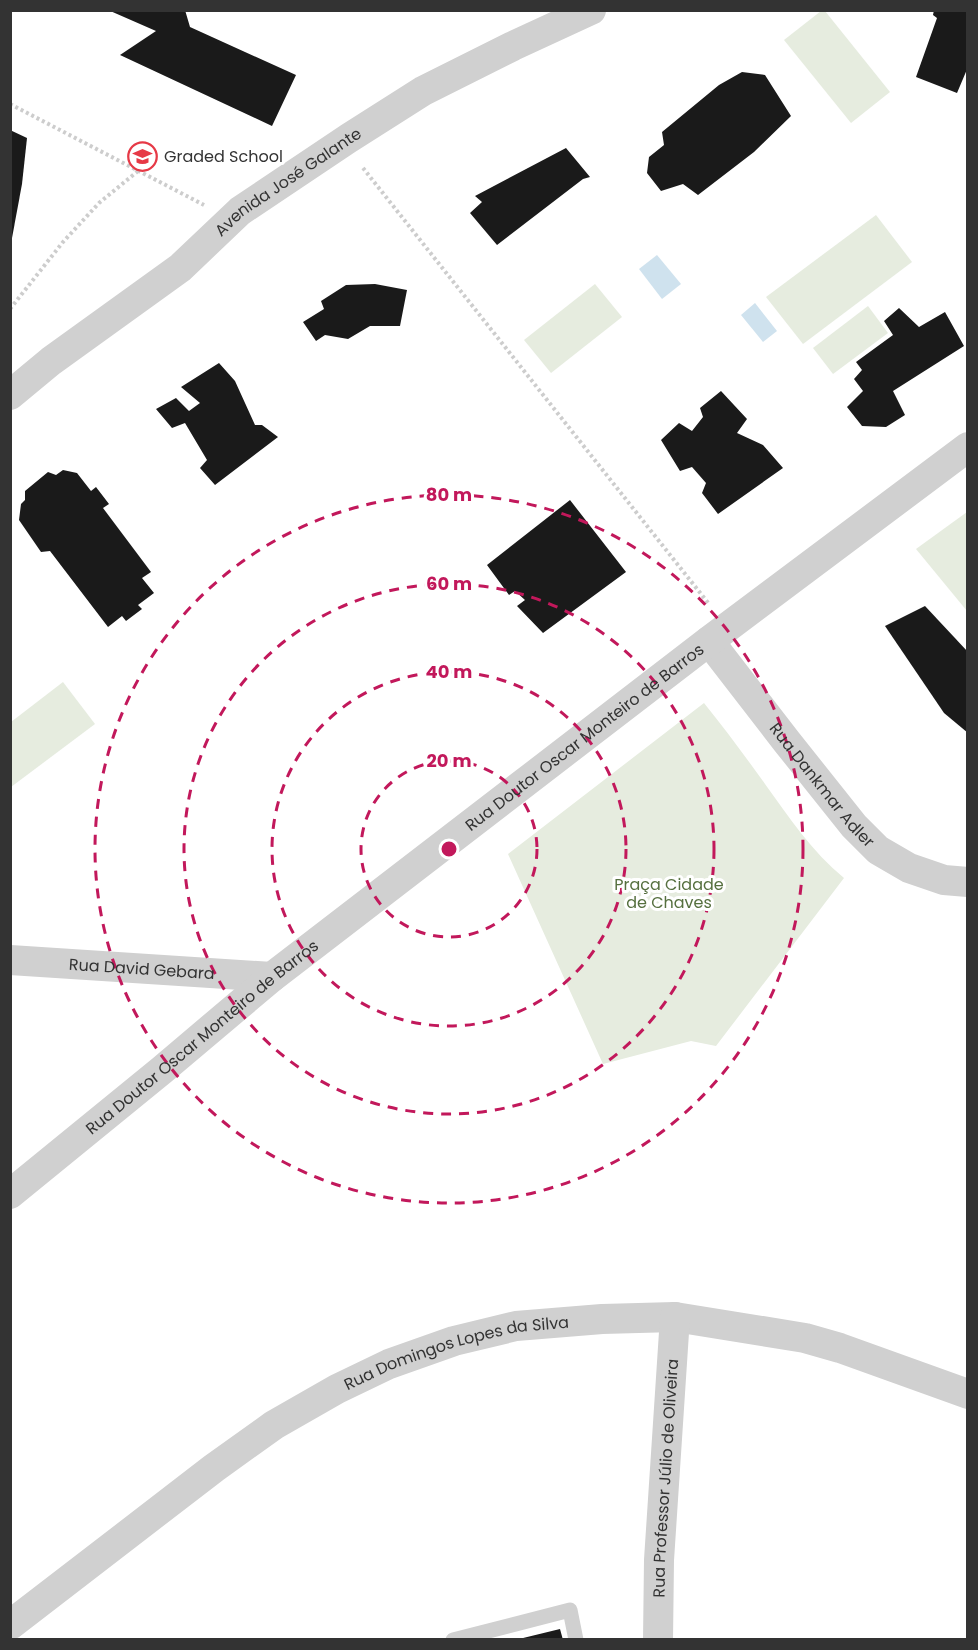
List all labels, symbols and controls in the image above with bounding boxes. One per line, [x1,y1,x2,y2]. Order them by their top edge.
street label: Avenida José Galante [209,122,366,241]
school or university icon: Graded School [127,140,159,172]
place label: Graded School [164,145,283,168]
text: 80 m [426,482,472,507]
text: 60 m [426,571,472,596]
street label: Rua Doutor Oscar Monteiro de Barros [460,638,708,836]
text: 40 m [426,659,472,684]
street label: Rua Dankmar Adler [764,718,880,852]
text: 20 m [427,748,471,773]
centre of rings [439,839,459,859]
park label: Praça Cidade de Chaves [614,873,724,914]
street label: Rua Doutor Oscar Monteiro de Barros [80,934,323,1140]
street label: Rua David Gebara [68,952,215,985]
street label: Rua Domingos Lopes da Silva [340,1310,570,1396]
street label: Rua Professor Júlio de Oliveira [647,1358,684,1598]

